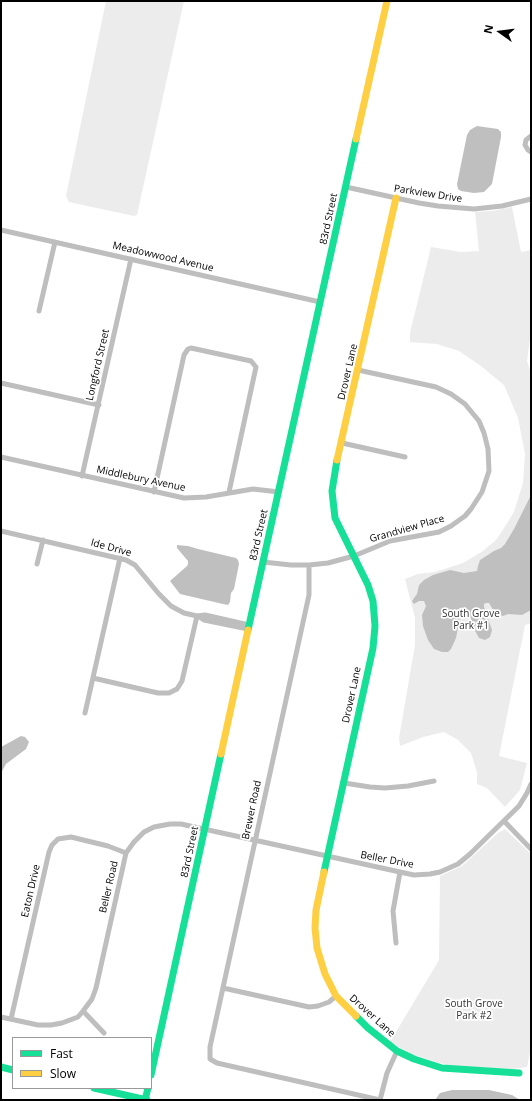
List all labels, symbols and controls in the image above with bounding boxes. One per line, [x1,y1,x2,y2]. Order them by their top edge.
north arrow [480,12,520,52]
text: N [480,23,496,35]
street label: Parkview Drive [393,183,463,205]
street label: 83rd Street [318,192,340,246]
street label: Meadowwood Avenue [111,240,215,274]
street label: Longford Street [84,328,112,402]
street label: Drover Lane [336,343,360,401]
street label: Middlebury Avenue [95,464,187,494]
street label: 83rd Street [247,508,271,562]
street label: Grandview Place [368,513,446,545]
street label: Ide Drive [89,537,133,559]
park label: South Grove Park #1 [442,608,500,632]
street label: Drover Lane [340,666,364,724]
street label: Brewer Road [240,779,264,841]
street label: 83rd Street [179,825,201,879]
street label: Beller Drive [359,849,415,871]
street label: Beller Road [97,860,121,914]
street label: Eaton Drive [19,863,43,919]
street label: Drover Lane [347,992,397,1040]
park label: South Grove Park #2 [445,998,503,1022]
legend [12,1037,152,1089]
text: Fast [50,1045,73,1062]
text: Slow [50,1065,76,1082]

